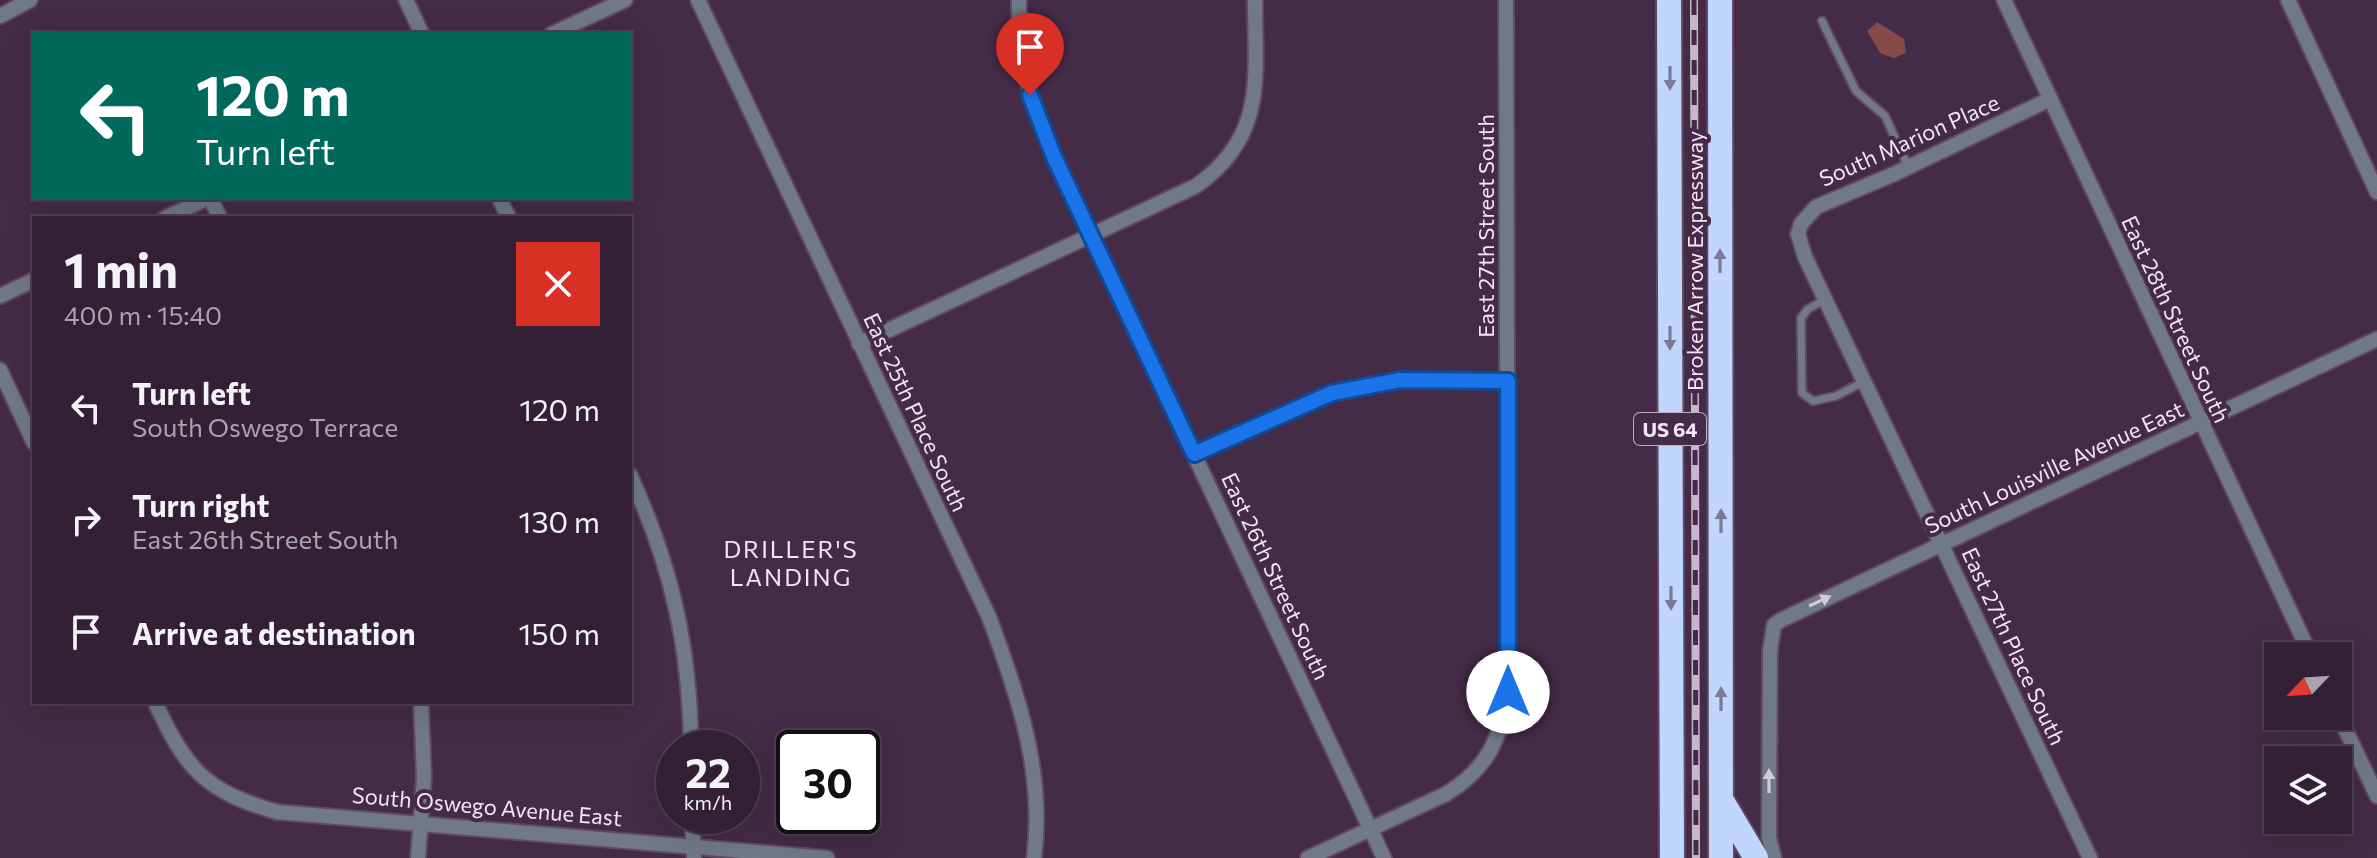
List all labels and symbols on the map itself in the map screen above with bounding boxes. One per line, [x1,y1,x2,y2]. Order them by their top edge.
pin [996,13,1064,95]
one-way arrow [1664,66,1676,91]
street label: South Marion Place [1815,88,2003,192]
street label: East 27th Street South [1472,114,1499,338]
street label: Broken Arrow Expressway [1681,131,1708,391]
street label: East 28th Street South [2116,211,2236,427]
one-way arrow [1714,248,1726,273]
street label: East 25th Place South [858,308,974,516]
one-way arrow [1664,326,1676,351]
street label: South Louisville Avenue East [1920,395,2188,539]
road number: US 64 [1634,413,1706,445]
street label: East 26th Street South [1216,468,1336,684]
one-way arrow [1715,508,1727,533]
district label: DRILLER'S LANDING [723,534,859,591]
street label: East 27th Place South [1956,543,2072,749]
one-way arrow [1665,586,1677,611]
one-way arrow [1808,594,1832,608]
north arrow [2264,642,2352,730]
position arrow [1466,650,1550,734]
one-way arrow [1715,686,1727,711]
speed limit sign: 30 [776,730,880,834]
one-way arrow [1763,768,1775,793]
street label: South Oswego Avenue East [351,781,623,831]

